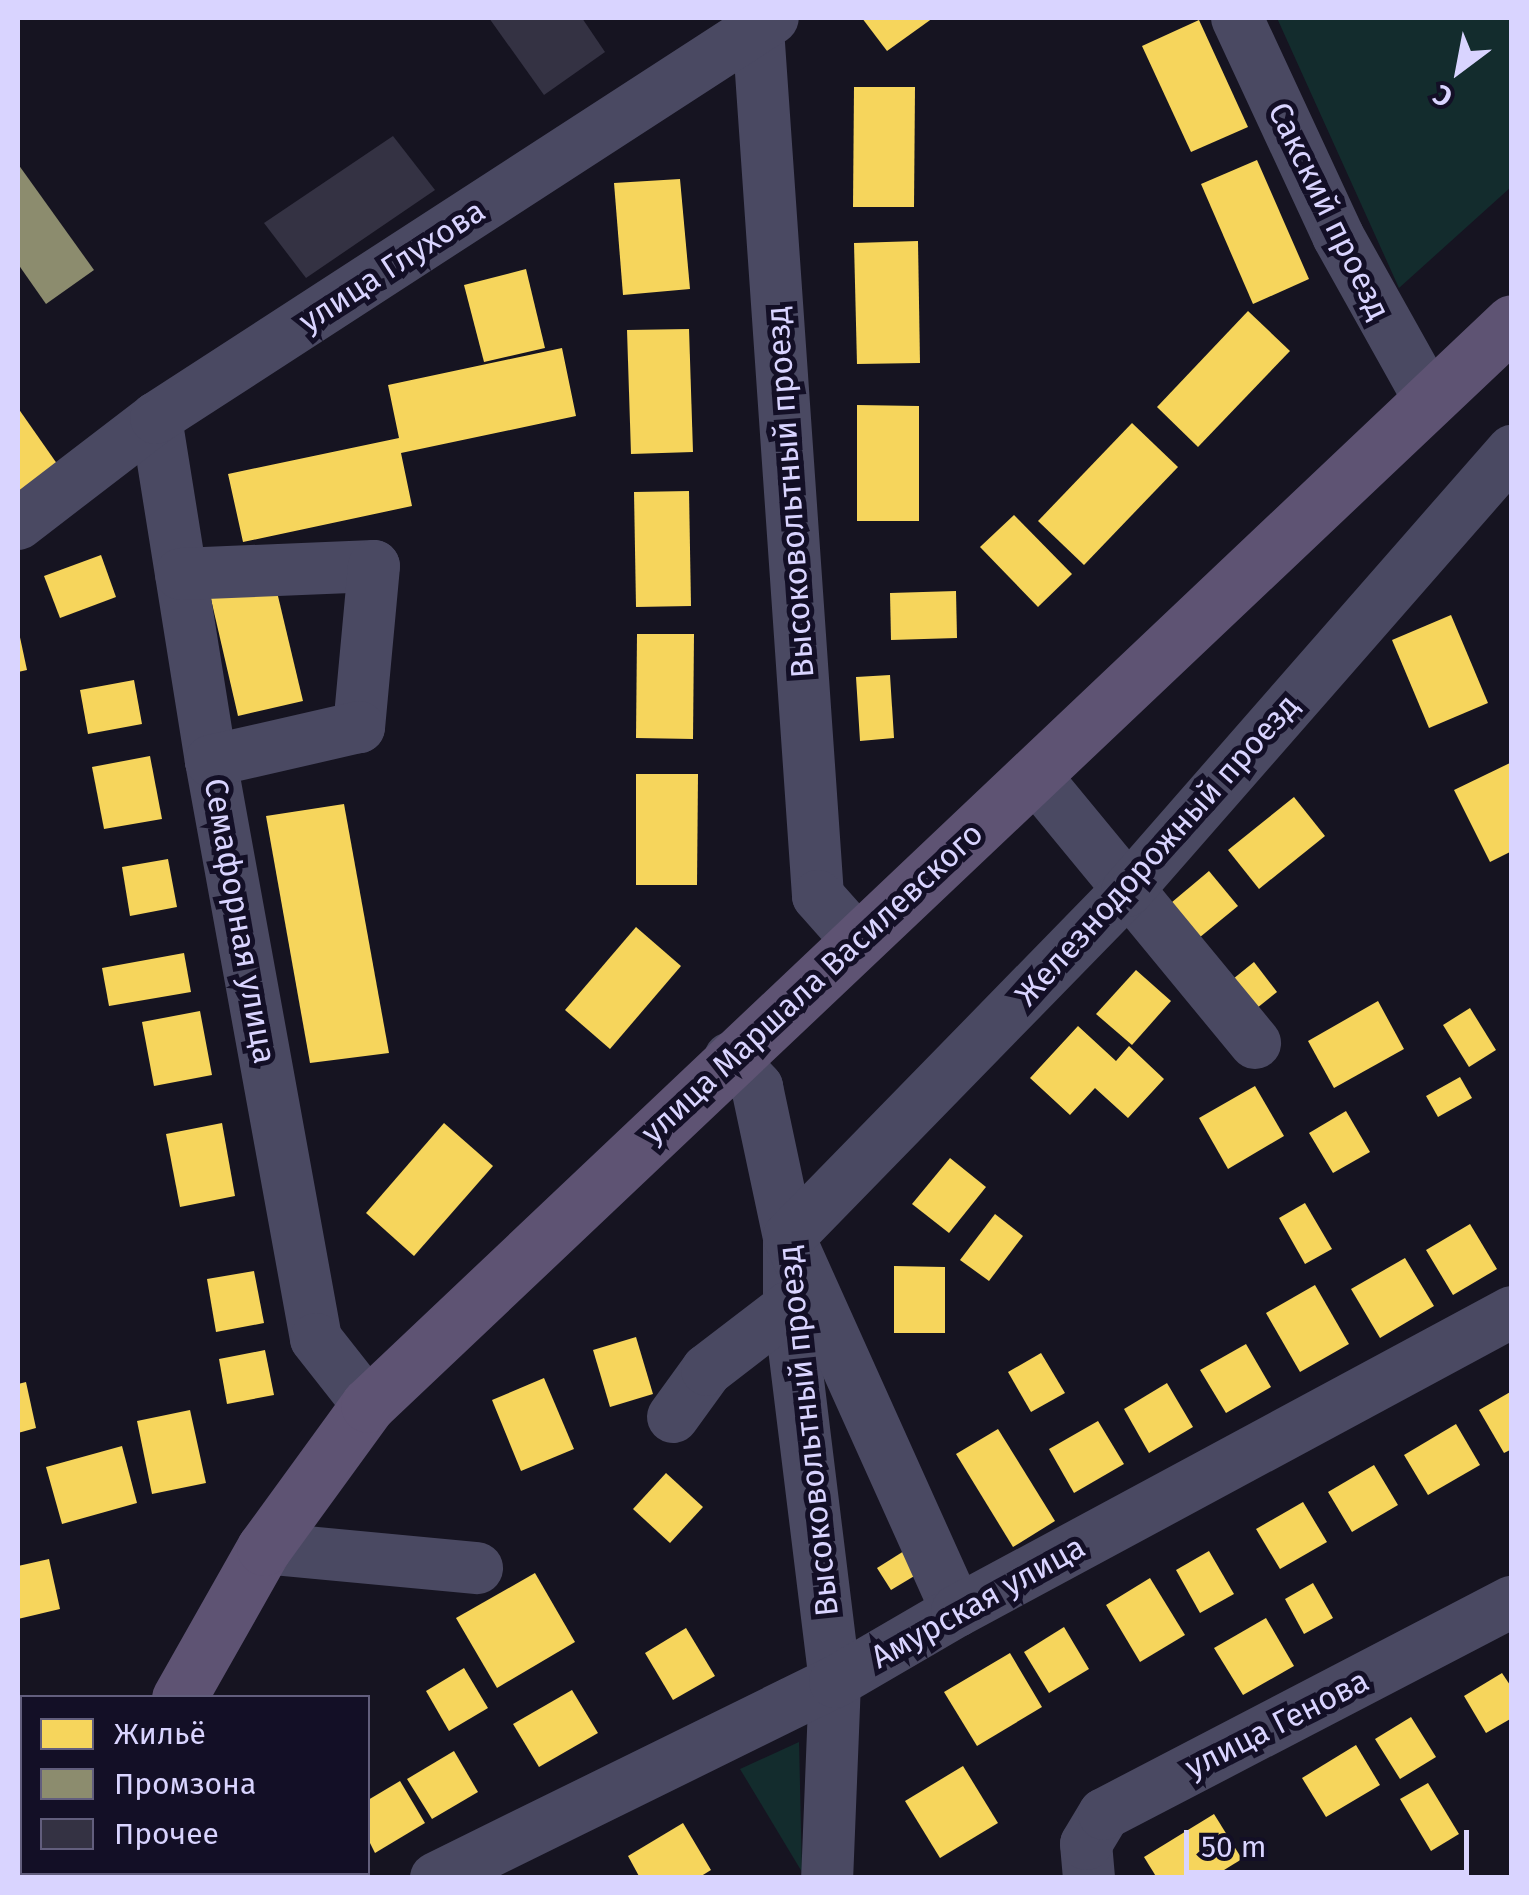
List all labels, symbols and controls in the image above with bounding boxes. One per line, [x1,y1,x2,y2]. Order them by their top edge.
north arrow [1409,20,1509,120]
text: С [1427,78,1458,114]
street label: Сакский проезд [1260,96,1398,326]
street label: улица Глухова [292,192,492,340]
street label: Высоковольтный проезд [758,305,822,679]
street label: Железнодорожный проезд [1007,687,1307,1013]
street label: Семафорная улица [196,775,284,1067]
street label: улица Маршала Василевского [633,814,991,1152]
street label: Высоковольтный проезд [769,1244,847,1618]
street label: Амурская улица [864,1527,1092,1677]
street label: улица Генова [1179,1661,1375,1787]
legend [20,1695,370,1875]
text: Жильё [114,1716,206,1752]
text: Промзона [114,1766,256,1802]
scale bar [1189,1810,1474,1872]
text: Прочее [114,1816,219,1852]
text: 50 m [1201,1829,1266,1865]

